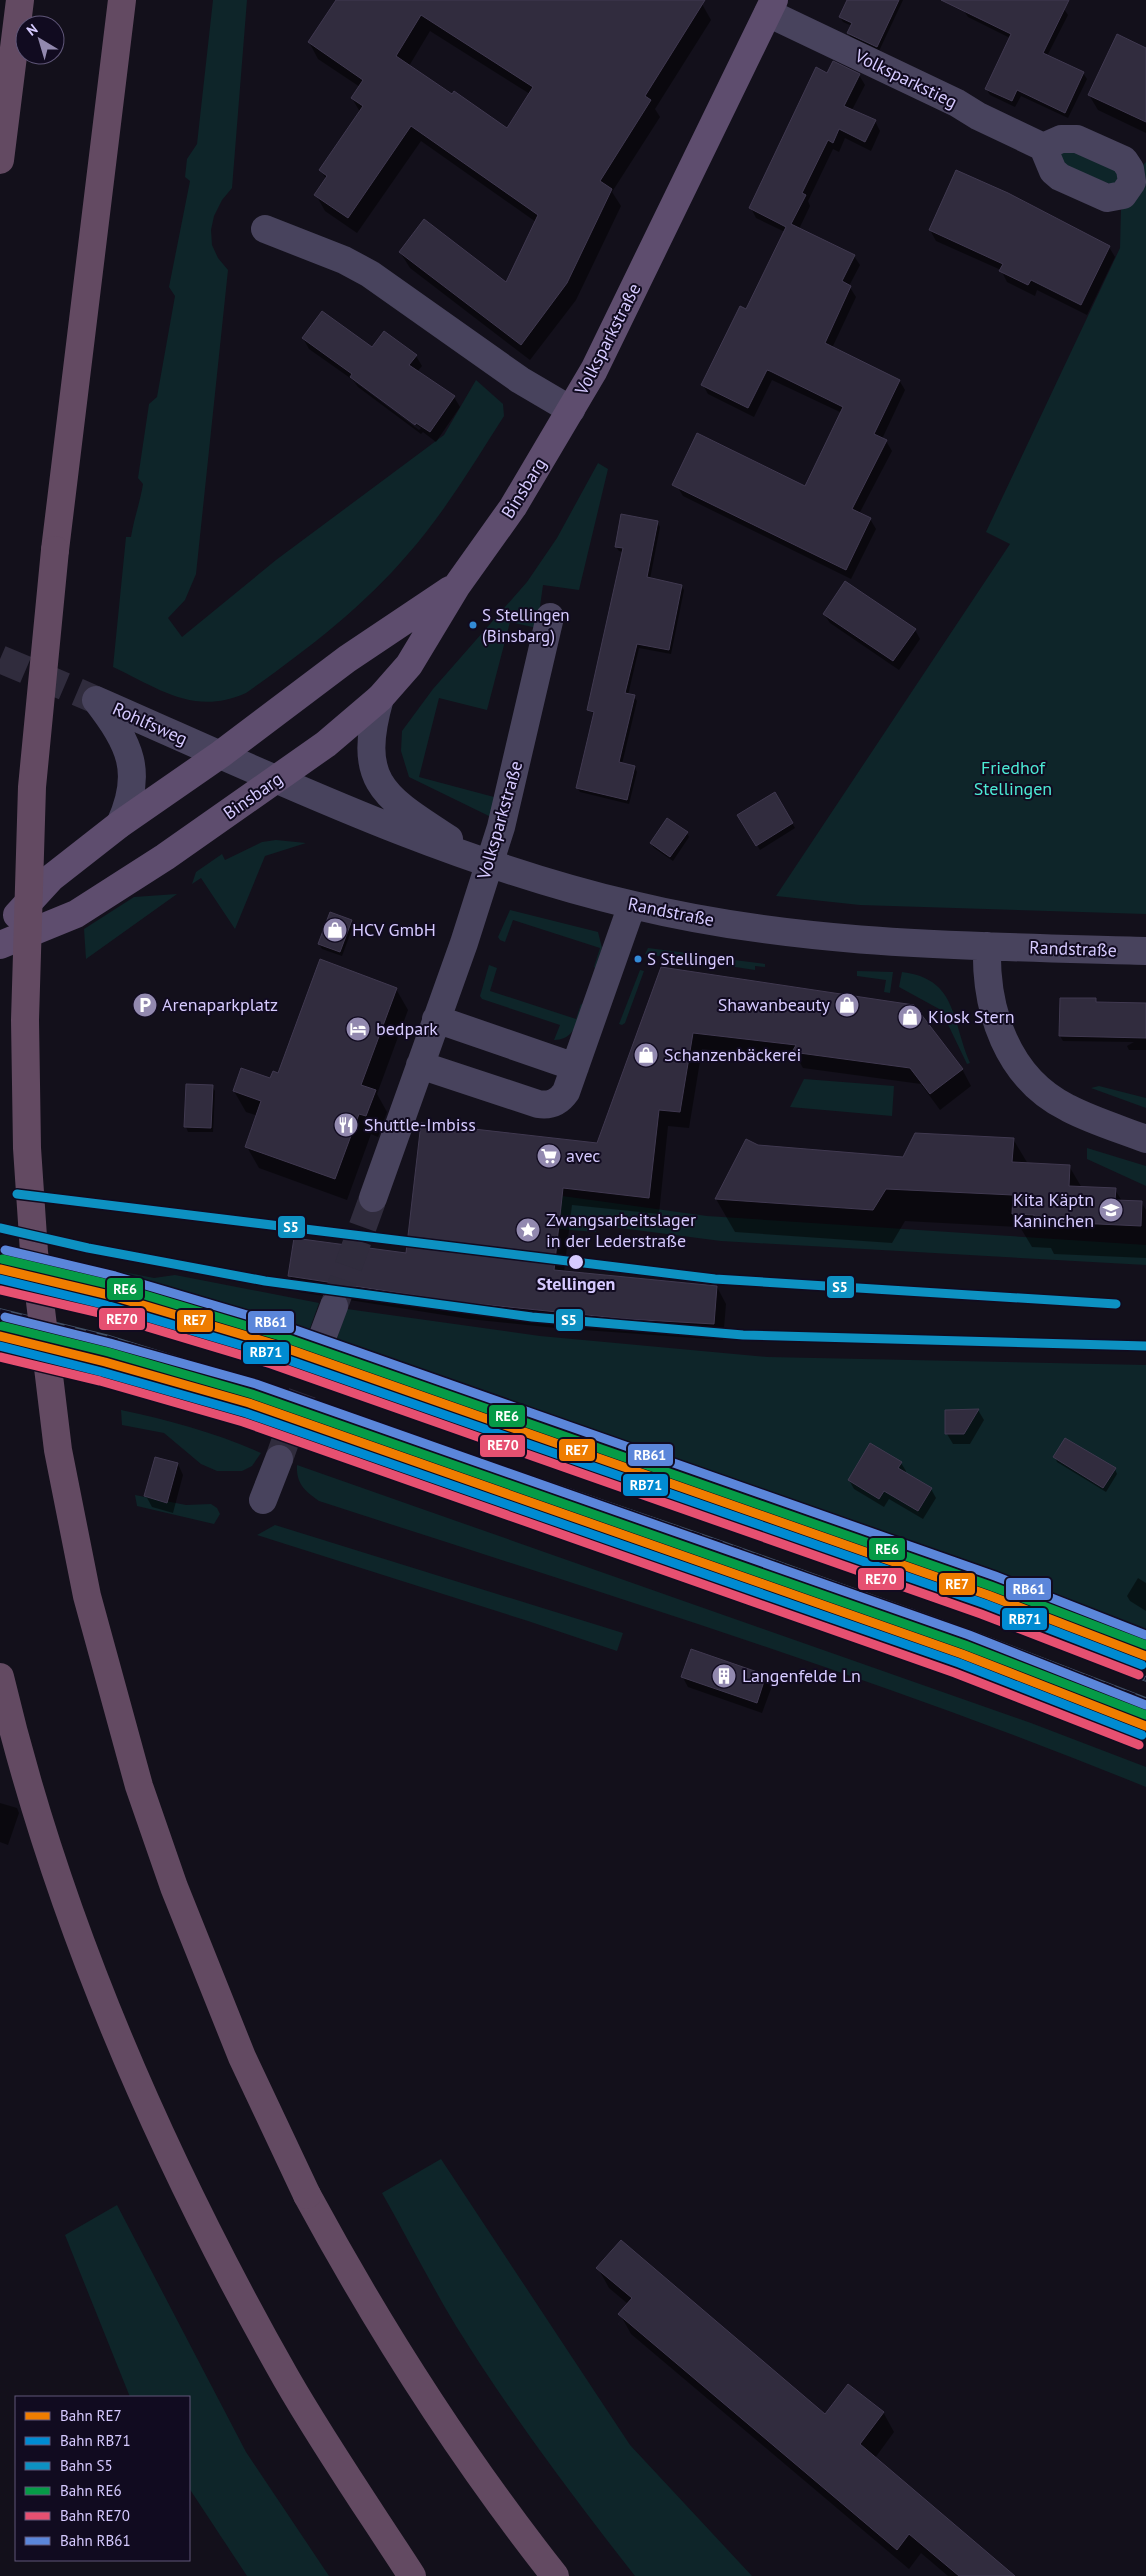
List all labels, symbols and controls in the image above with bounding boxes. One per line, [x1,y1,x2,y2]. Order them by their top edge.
north arrow [15,15,65,65]
text: N [23,20,41,40]
street label: Volksparkstieg [850,43,961,113]
street label: Volksparkstraße [569,279,646,399]
street label: Binsbarg [496,453,551,522]
place label: S Stellingen (Binsbarg) [482,604,570,647]
marker: S Stellingen (Binsbarg) [468,620,478,630]
street label: Rohlfsweg [109,697,191,750]
park label: Friedhof Stellingen [974,756,1052,800]
street label: Volksparkstraße [471,758,527,883]
street label: Binsbarg [219,767,287,824]
street label: Randstraße [626,892,716,931]
shop icon: HCV GmbH [322,917,348,943]
place label: HCV GmbH [352,918,436,941]
street label: Randstraße [1029,935,1117,962]
place label: S Stellingen [647,948,735,970]
marker: S Stellingen [633,954,643,964]
parking icon: Arenaparkplatz [132,992,158,1018]
shop icon: Shawanbeauty [834,992,860,1018]
place label: Arenaparkplatz [162,993,278,1016]
place label: Shawanbeauty [718,993,831,1016]
shop icon: Kiosk Stern [897,1004,923,1030]
place label: Kiosk Stern [928,1005,1015,1028]
hotel icon: bedpark [345,1016,371,1042]
place label: bedpark [376,1017,438,1040]
shop icon: Schanzenbäckerei [633,1042,659,1068]
place label: Schanzenbäckerei [664,1043,801,1066]
restaurant icon: Shuttle-Imbiss [333,1112,359,1138]
place label: Shuttle-Imbiss [364,1113,476,1136]
supermarket icon: avec [536,1143,562,1169]
place label: avec [566,1144,600,1167]
place label: Kita Käptn Kaninchen [1013,1188,1094,1232]
school or university icon: Kita Käptn Kaninchen [1098,1197,1124,1223]
place label: Zwangsarbeitslager in der Lederstraße [546,1208,696,1252]
line badge: S5 [277,1215,306,1239]
place icon: Zwangsarbeitslager in der Lederstraße [515,1217,541,1243]
text: S5 [283,1218,299,1236]
marker: Stellingen [567,1253,585,1271]
place label: Stellingen [537,1272,615,1295]
line badge: S5 [826,1275,855,1299]
line badge: RE6 [106,1277,144,1301]
text: S5 [832,1278,848,1296]
text: RE6 [113,1280,137,1298]
line badge: RE70 [98,1307,146,1331]
line badge: S5 [555,1308,584,1332]
line badge: RE7 [176,1309,214,1333]
text: RE70 [106,1310,138,1328]
line badge: RB61 [247,1310,295,1334]
text: RE7 [183,1311,207,1329]
text: S5 [561,1311,577,1329]
text: RB61 [255,1313,287,1331]
line badge: RB71 [242,1341,290,1365]
text: RB71 [250,1343,282,1361]
line badge: RE6 [488,1404,526,1428]
text: RE6 [495,1407,519,1425]
line badge: RE70 [479,1434,526,1458]
text: RE70 [487,1436,519,1454]
line badge: RE7 [558,1438,596,1462]
text: RE7 [565,1441,589,1459]
line badge: RB61 [627,1443,674,1467]
text: RB61 [634,1446,666,1464]
line badge: RB71 [622,1473,669,1497]
text: RB71 [630,1476,662,1494]
line badge: RE6 [868,1537,906,1561]
text: RE6 [875,1540,899,1558]
line badge: RE70 [857,1567,905,1591]
text: RE70 [865,1570,897,1588]
line badge: RE7 [938,1572,976,1596]
text: RE7 [945,1575,969,1593]
line badge: RB61 [1005,1577,1052,1601]
text: RB61 [1013,1580,1045,1598]
line badge: RB71 [1001,1607,1048,1631]
text: RB71 [1009,1610,1041,1628]
building icon: Langenfelde Ln [711,1663,737,1689]
place label: Langenfelde Ln [742,1664,861,1687]
legend [15,2396,190,2561]
text: Bahn RE7 [60,2406,122,2425]
text: Bahn RB71 [60,2431,131,2450]
text: Bahn S5 [60,2456,113,2475]
text: Bahn RE6 [60,2481,122,2500]
text: Bahn RE70 [60,2506,130,2525]
text: Bahn RB61 [60,2531,131,2550]

